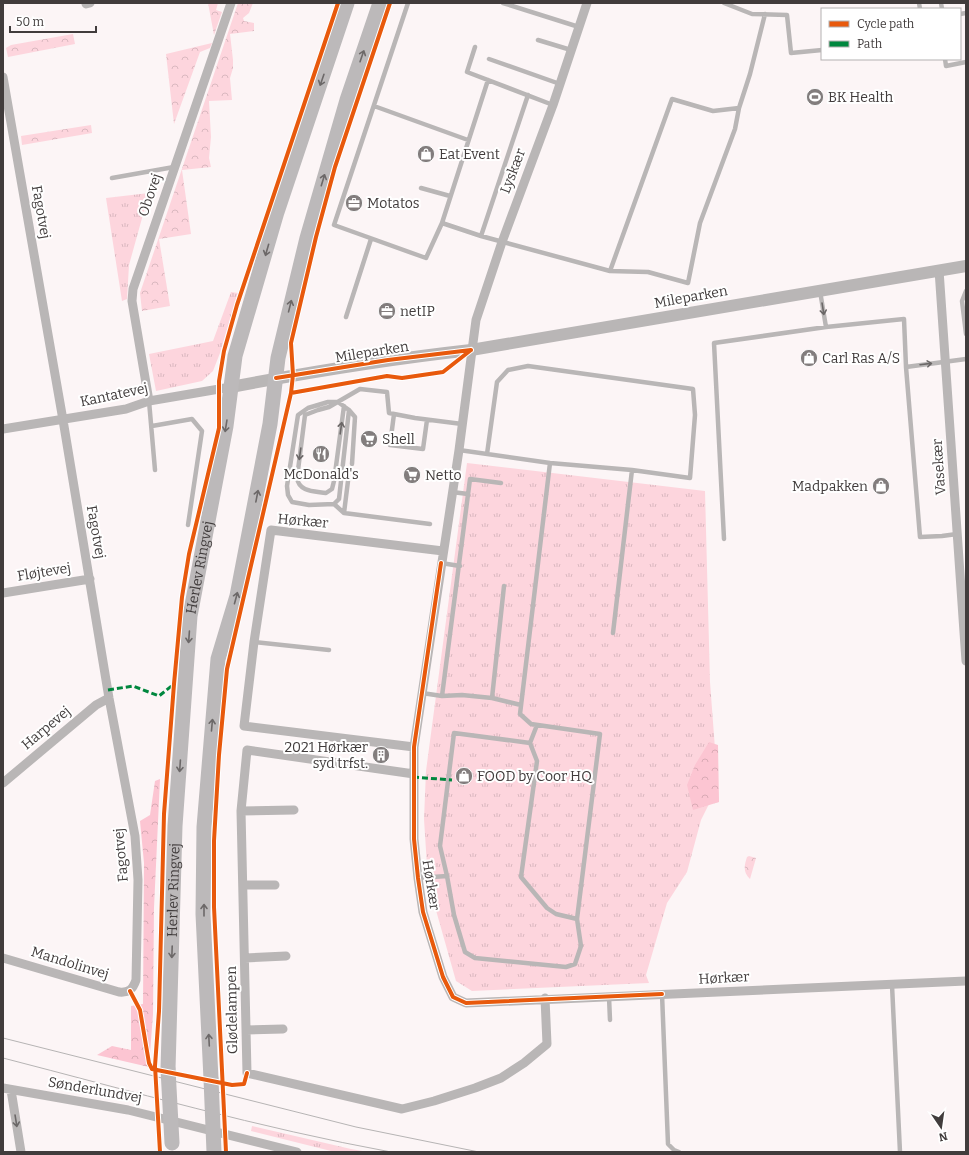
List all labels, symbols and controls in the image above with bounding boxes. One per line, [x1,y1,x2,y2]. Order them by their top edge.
scale bar [10,8,96,34]
legend [821,8,961,60]
text: 50 m [16,15,45,29]
text: Cycle path [857,17,915,31]
text: Path [857,37,883,51]
one-way arrow [359,50,366,63]
one-way arrow [317,73,325,85]
sports icon: BK Health [805,87,825,107]
place label: BK Health [828,89,894,106]
shop icon: Eat Event [416,144,436,164]
place label: Eat Event [439,146,500,163]
street label: Lyskær [497,146,529,196]
street label: Obovej [135,171,165,219]
one-way arrow [320,174,327,187]
street label: Fagotvej [28,184,54,240]
office icon: Motatos [344,193,364,213]
place label: Motatos [367,195,420,212]
one-way arrow [262,243,270,256]
street label: Mileparken [653,282,729,312]
one-way arrow [287,300,295,313]
office icon: netIP [377,301,397,321]
one-way arrow [819,302,827,315]
place label: netIP [400,303,435,320]
street label: Mileparken [334,338,410,366]
shop icon: Carl Ras A/S [799,348,819,368]
place label: Carl Ras A/S [822,350,900,367]
one-way arrow [919,361,932,368]
street label: Kantatevej [78,380,150,410]
one-way arrow [222,419,230,432]
one-way arrow [338,422,345,435]
supermarket icon: Shell [359,429,379,449]
place label: Shell [382,431,415,448]
street label: Vasekær [929,438,949,496]
restaurant icon: McDonald's [311,444,331,464]
one-way arrow [296,447,304,460]
supermarket icon: Netto [402,465,422,485]
place label: McDonald's [283,466,359,483]
place label: Netto [425,467,462,484]
shop icon: Madpakken [871,476,891,496]
place label: Madpakken [792,478,868,495]
one-way arrow [253,489,261,502]
street label: Fagotvej [83,504,109,560]
street label: Hørkær [277,510,329,532]
street label: Herlev Ringvej [182,520,216,615]
street label: Fløjtevej [16,559,72,585]
one-way arrow [233,591,241,604]
one-way arrow [185,630,192,643]
street label: Harpevej [18,703,74,753]
one-way arrow [208,719,215,732]
place label: 2021 Hørkær syd trfst. [284,739,368,772]
building icon: 2021 Hørkær syd trfst. [371,745,391,765]
one-way arrow [176,759,183,772]
shop icon: FOOD by Coor HQ [454,766,474,786]
place label: FOOD by Coor HQ [477,768,593,785]
street label: Fagotvej [110,827,132,883]
street label: Herlev Ringvej [163,843,183,937]
street label: Hørkær [419,859,443,911]
one-way arrow [200,904,207,917]
street label: Mandolinvej [29,943,111,983]
one-way arrow [169,945,176,958]
street label: Glødelampen [223,966,241,1054]
street label: Hørkær [698,968,750,988]
one-way arrow [205,1034,213,1047]
street label: Sønderlundvej [47,1073,143,1107]
north arrow [921,1107,961,1147]
one-way arrow [12,1114,20,1127]
text: N [937,1129,949,1144]

